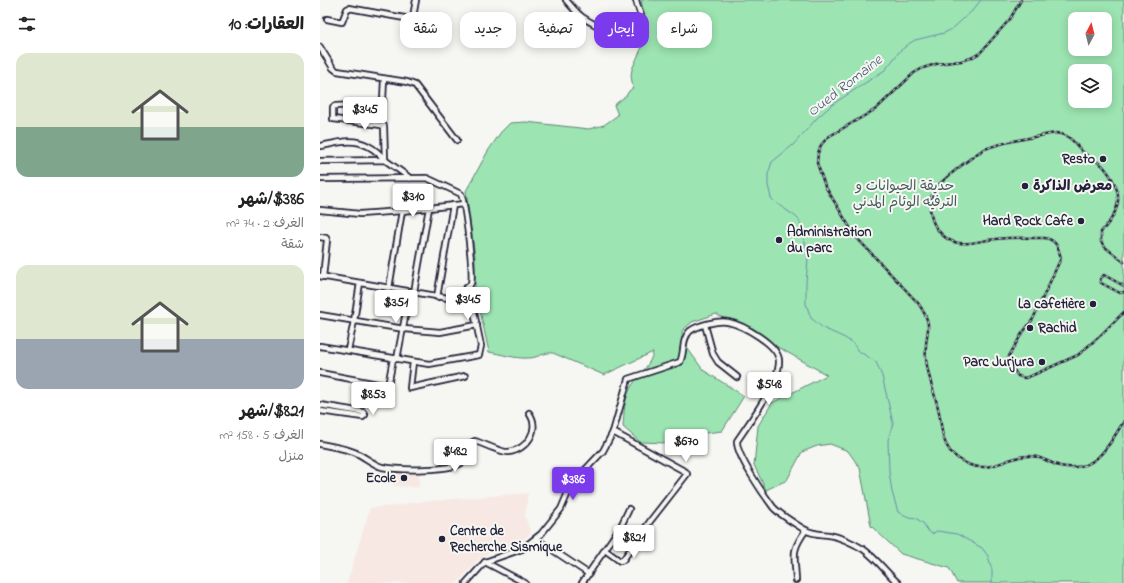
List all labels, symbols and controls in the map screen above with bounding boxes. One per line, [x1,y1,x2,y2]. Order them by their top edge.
text: العقارات: 10 [229,12,304,37]
chip: شقة [400,12,452,48]
chip: جديد [460,12,516,48]
chip: تصفية [524,12,586,48]
chip: إيجار [594,12,649,48]
chip: شراء [657,12,712,48]
north arrow [1068,12,1112,56]
map controls [1068,12,1112,108]
icon: filters [16,13,38,35]
water label: Oued Romaine [803,49,888,122]
button: layers [1068,64,1112,108]
icon: home [124,79,196,151]
pin: $345 [341,97,389,131]
text: $345 [352,100,378,119]
place label: Resto [1061,149,1095,170]
marker: Resto [1098,154,1108,164]
park label: حديقة الحيوانات و الترفيه الوئام المدني [853,176,957,214]
place label: معرض الذاكرة [1033,176,1112,197]
marker: معرض الذاكرة [1020,181,1030,191]
pin: $310 [389,184,437,218]
text: $386/شهر [239,187,304,212]
text: $310 [402,187,424,206]
place label: Hard Rock Cafe [983,211,1074,232]
text: الغرف: 2 · 74 m² [226,214,304,233]
marker: Hard Rock Cafe [1076,216,1086,226]
place label: Administration du parc [787,222,872,259]
text: شقة [281,235,304,254]
marker: Administration du parc [774,235,784,245]
pin: $345 [444,287,492,321]
pin: $351 [372,290,420,324]
text: $345 [455,290,481,309]
icon: home [124,291,196,363]
text: $351 [384,293,408,312]
place label: La cafetière [1018,294,1086,315]
marker: La cafetière [1088,299,1098,309]
place label: Rachid [1037,318,1077,339]
marker: Rachid [1025,323,1035,333]
place label: Parc Jurjura [963,352,1034,373]
marker: Parc Jurjura [1037,357,1047,367]
pin: $548 [745,372,793,406]
text: $548 [756,375,782,394]
pin: $853 [349,382,397,416]
text: $853 [360,385,386,404]
text: $821/شهر [240,399,304,424]
text: الغرف: 5 · 158 m² [219,426,304,445]
pin: $670 [662,429,710,463]
text: $670 [674,432,698,451]
pin: $482 [431,439,479,473]
text: $482 [443,442,467,461]
text: منزل [278,447,304,466]
pin: $386 [549,467,597,501]
place label: Ecole [366,468,397,489]
text: $386 [561,470,585,489]
marker: Ecole [399,473,409,483]
place label: Centre de Recherche Sismique [449,521,563,558]
pin: $821 [610,525,658,559]
text: $821 [622,528,646,547]
marker: Centre de Recherche Sismique [437,534,447,544]

